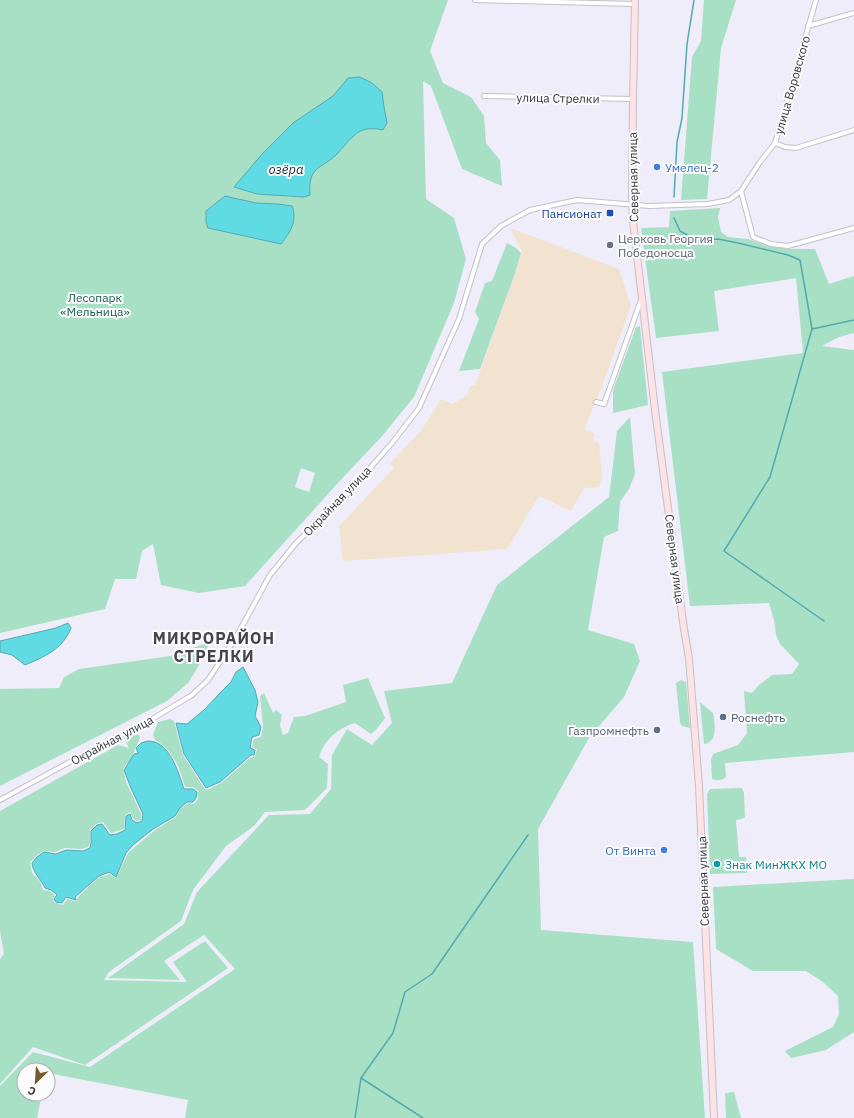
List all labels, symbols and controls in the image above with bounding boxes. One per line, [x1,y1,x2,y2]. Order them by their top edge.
street label: улица Воровского [771,34,813,136]
street label: улица Стрелки [516,90,600,106]
street label: Северная улица [625,131,641,222]
place label: Умелец-2 [665,160,719,175]
water label: озёра [269,161,303,178]
marker: Умелец-2 [652,162,662,172]
place label: Пансионат [542,206,602,221]
marker: Пансионат [605,208,615,218]
place label: Церковь Георгия Победоносца [618,231,713,260]
marker: Церковь Георгия Победоносца [605,240,615,250]
park label: Лесопарк «Мельница» [60,290,130,319]
street label: Окрайная улица [300,462,375,539]
street label: Северная улица [662,513,688,605]
district label: МИКРОРАЙОН СТРЕЛКИ [153,628,275,666]
place label: Роснефть [731,710,785,725]
street label: Окрайная улица [68,712,156,768]
marker: Роснефть [718,712,728,722]
place label: Газпромнефть [568,723,649,738]
marker: Газпромнефть [652,725,662,735]
street label: Северная улица [694,835,712,926]
place label: От Винта [605,843,657,858]
marker: От Винта [659,845,669,855]
place label: Знак МинЖКХ МО [725,857,827,872]
marker: Знак МинЖКХ МО [712,859,722,869]
north arrow [16,1062,56,1102]
text: С [26,1083,38,1099]

